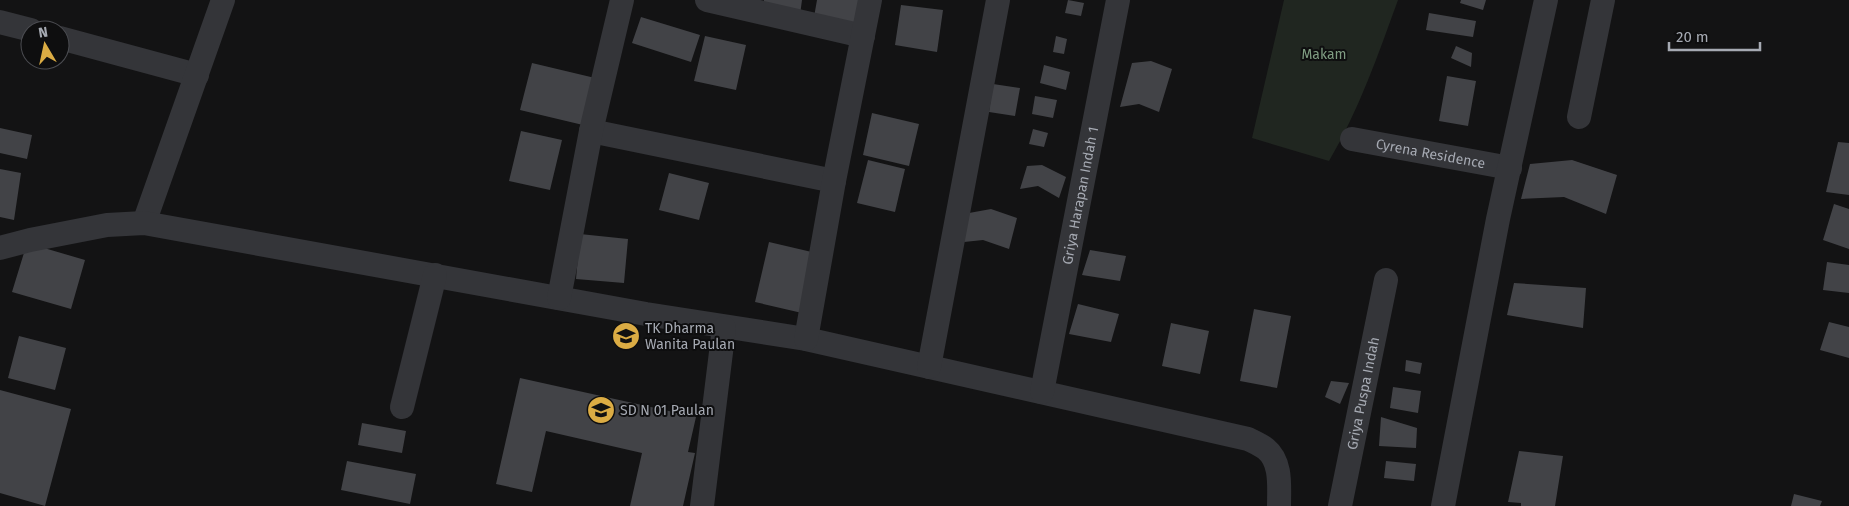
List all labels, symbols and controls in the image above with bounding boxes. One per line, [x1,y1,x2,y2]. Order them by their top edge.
north arrow [20,20,70,70]
scale bar [1669,20,1760,52]
text: N [37,24,49,42]
text: 20 m [1676,28,1709,46]
park label: Makam [1301,46,1347,63]
street label: Griya Harapan Indah 1 [1059,125,1102,266]
street label: Cyrena Residence [1375,136,1487,172]
place label: TK Dharma Wanita Paulan [645,320,735,353]
school or university icon: TK Dharma Wanita Paulan [611,321,641,351]
street label: Griya Puspa Indah [1344,335,1383,451]
school or university icon: SD N 01 Paulan [586,395,616,425]
place label: SD N 01 Paulan [620,402,714,419]

